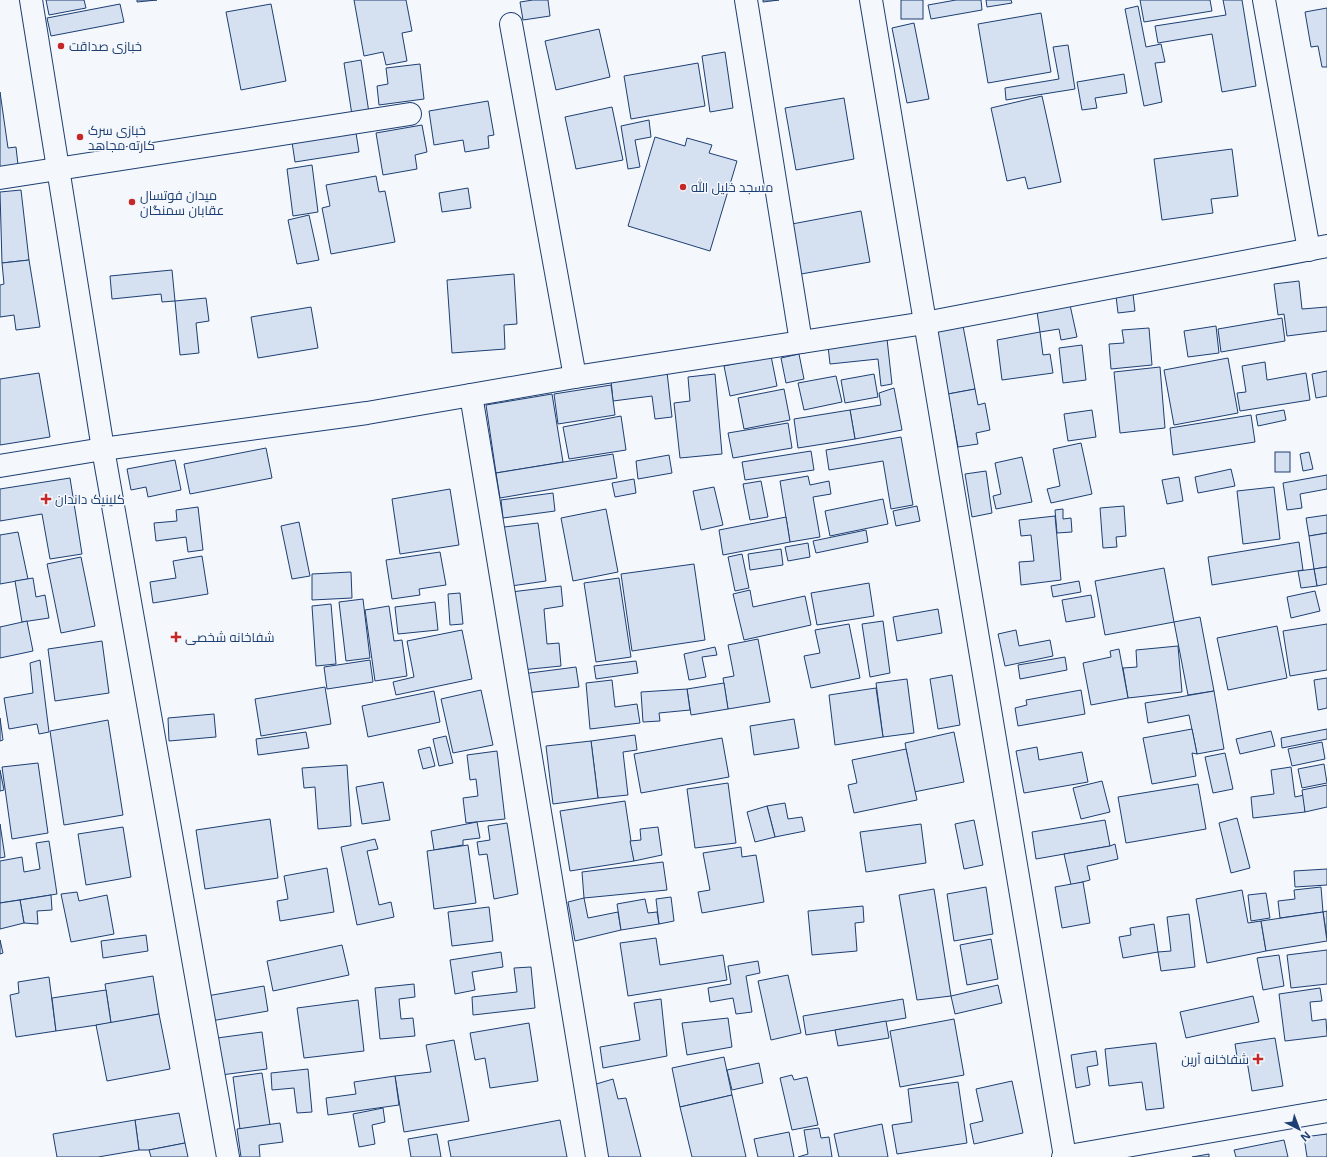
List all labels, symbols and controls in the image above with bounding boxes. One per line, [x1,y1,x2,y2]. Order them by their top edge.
place label: خبازی صداقت [69,37,142,55]
marker: خبازی صداقت [56,41,66,51]
place label: خبازی سرک کارته مجاهد [88,121,155,154]
marker: خبازی سرک کارته مجاهد [75,132,85,142]
place label: مسجد خلیل الله [691,178,773,196]
marker: مسجد خلیل الله [678,182,688,192]
place label: میدان فوتسال عقابان سمنگان [140,186,224,219]
marker: میدان فوتسال عقابان سمنگان [127,197,137,207]
place label: کلینیک داندان [55,490,125,508]
marker: کلینیک داندان [40,493,52,505]
place label: شفاخانه شخصی [185,628,274,646]
marker: شفاخانه شخصی [170,631,182,643]
place label: شفاخانه آرین [1181,1050,1249,1068]
marker: شفاخانه آرین [1252,1053,1264,1065]
north arrow [1279,1109,1319,1149]
text: N [1298,1128,1314,1145]

